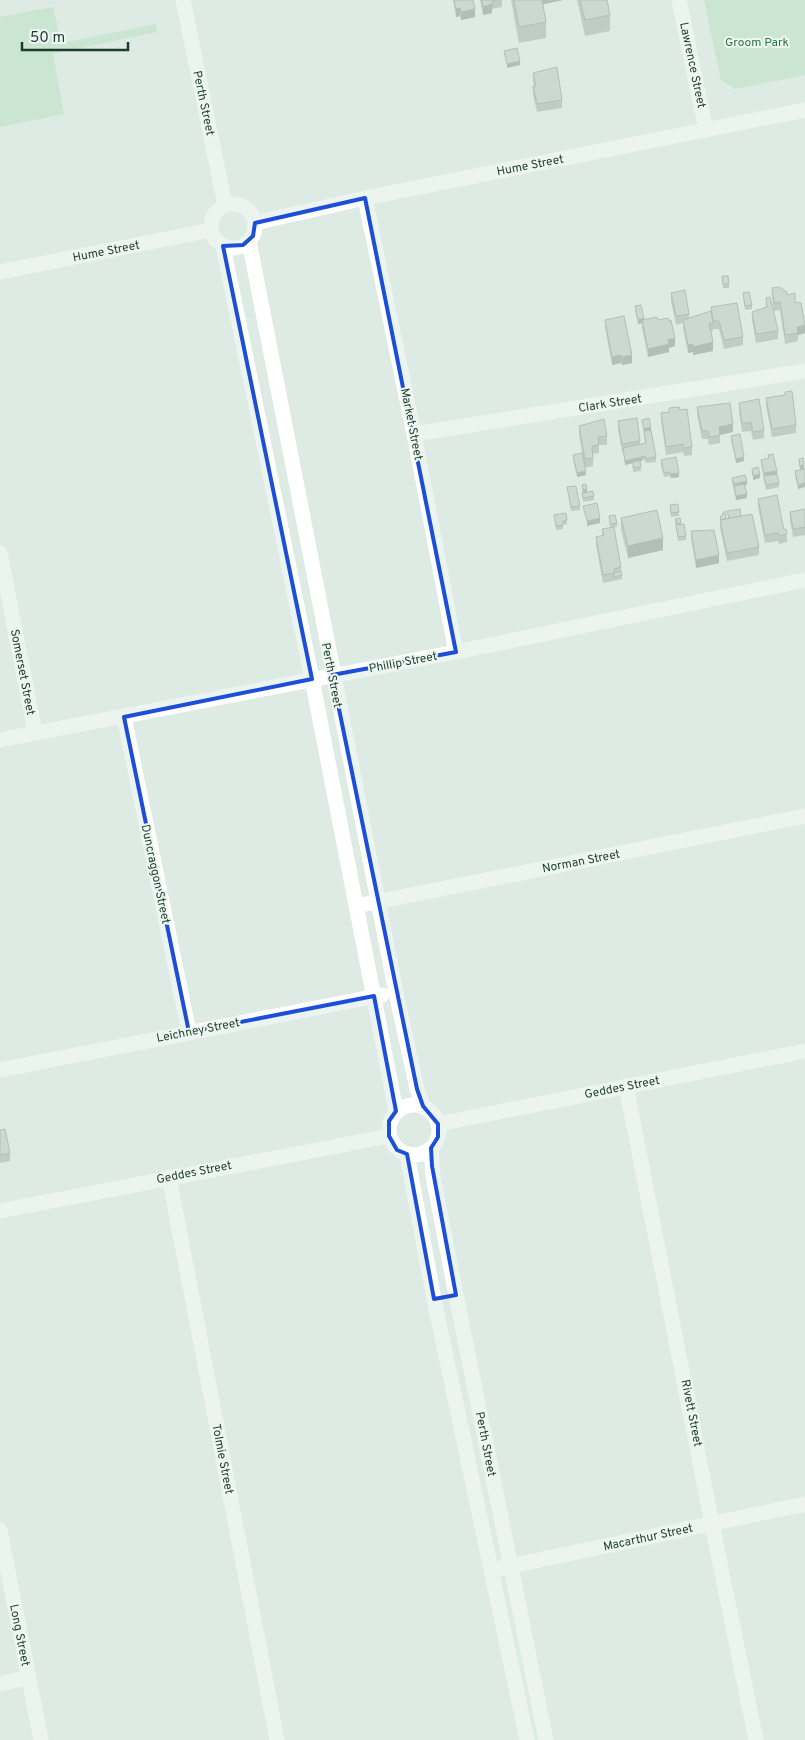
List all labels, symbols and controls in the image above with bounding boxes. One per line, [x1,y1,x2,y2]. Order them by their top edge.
scale bar [22,20,129,52]
street label: Lawrence Street [675,21,709,110]
text: 50 m [30,29,65,48]
park label: Groom Park [725,35,789,51]
street label: Perth Street [188,69,218,137]
street label: Hume Street [495,152,565,180]
street label: Hume Street [71,238,141,266]
street label: Market Street [396,387,426,462]
street label: Clark Street [577,391,643,417]
street label: Somerset Street [6,628,38,717]
street label: Perth Street [317,641,345,709]
street label: Phillip Street [368,649,439,677]
street label: Duncraggon Street [137,823,173,926]
street label: Norman Street [541,847,622,877]
street label: Leichney Street [155,1015,241,1047]
street label: Geddes Street [583,1073,661,1103]
street label: Geddes Street [155,1158,233,1188]
street label: Rivett Street [677,1378,705,1448]
street label: Perth Street [471,1410,499,1478]
street label: Tolmie Street [207,1423,237,1496]
street label: Macarthur Street [602,1521,695,1555]
street label: Long Street [5,1603,33,1668]

